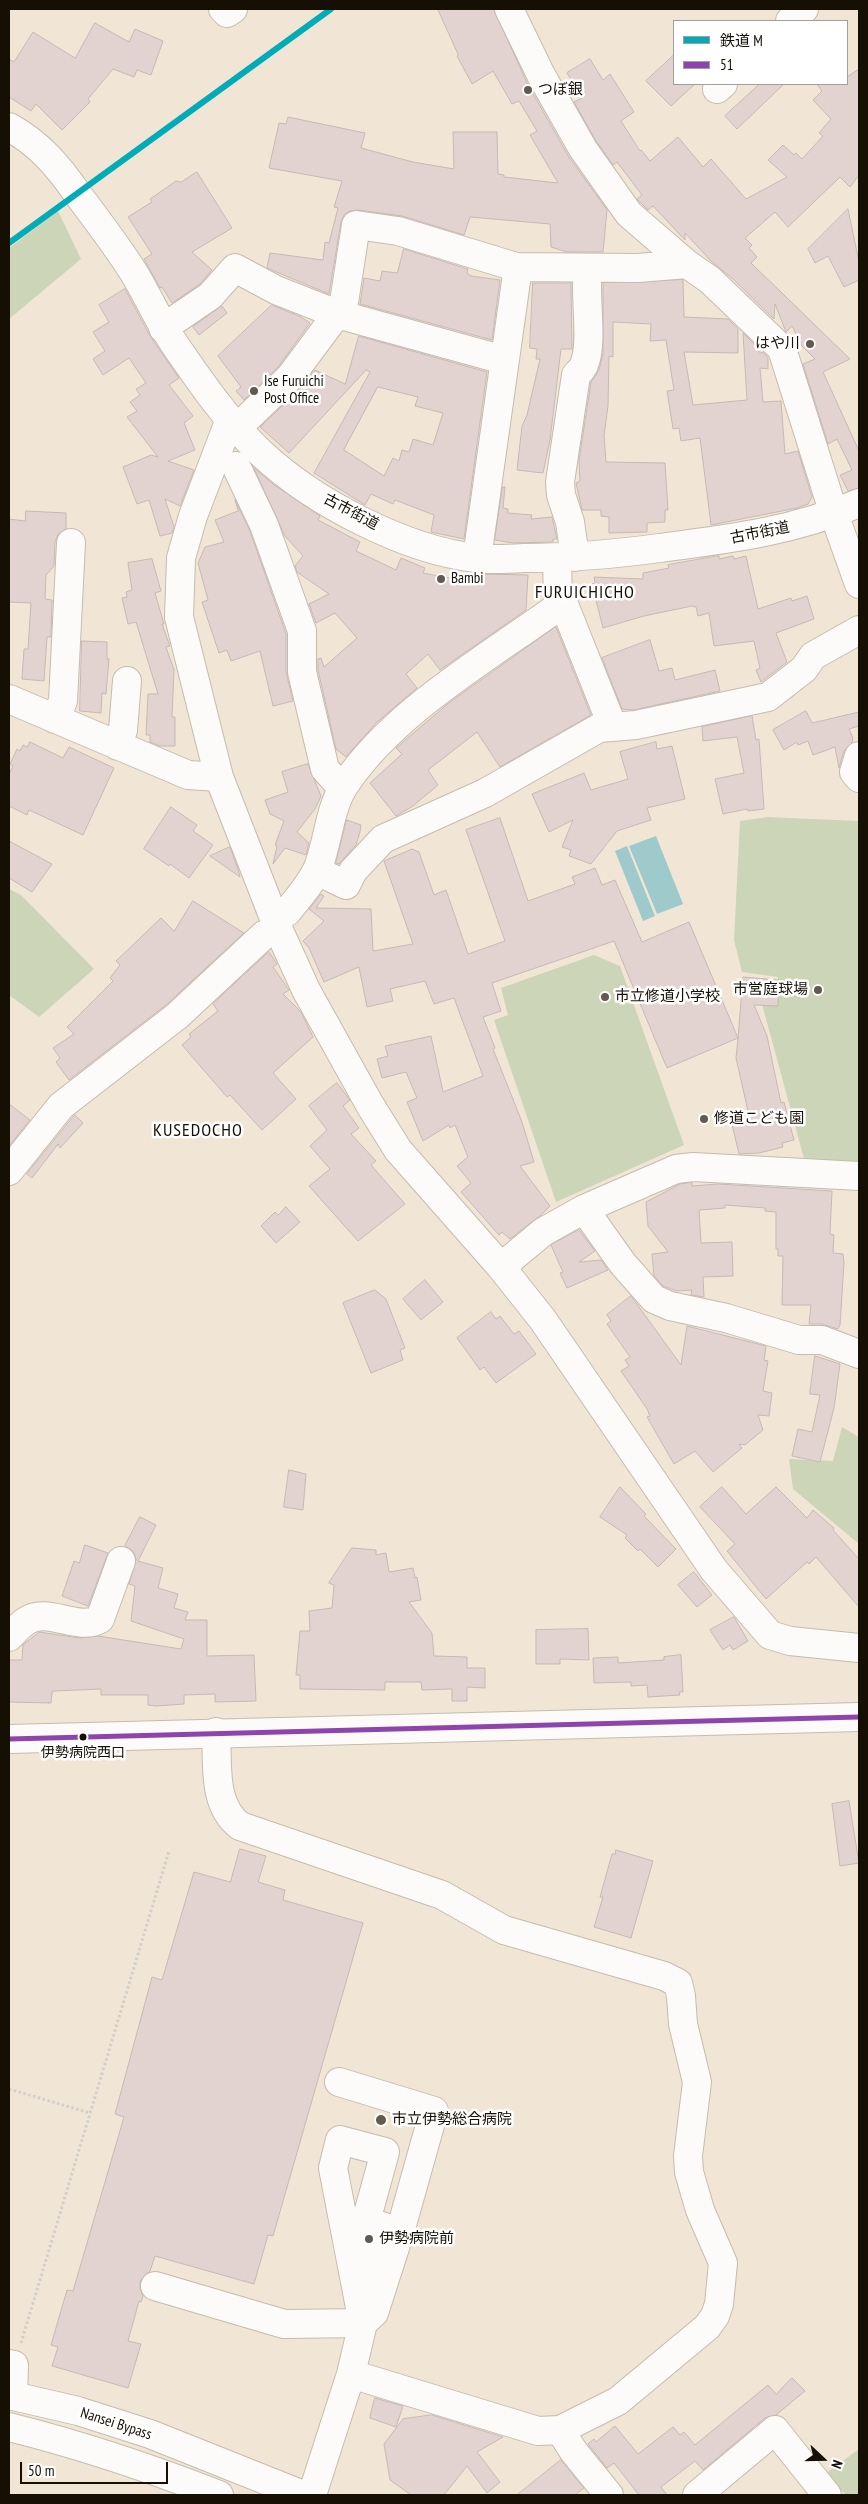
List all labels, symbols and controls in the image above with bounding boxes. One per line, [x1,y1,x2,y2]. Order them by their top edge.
legend [673,20,848,85]
text: 鉄道 M [720,31,763,50]
text: 51 [720,55,734,74]
place label: つぼ銀 [538,81,583,99]
marker: つぼ銀 [522,84,534,96]
place label: はや川 [755,335,800,353]
marker: はや川 [804,338,816,350]
place label: Ise Furuichi Post Office [264,373,324,408]
marker: Ise Furuichi Post Office [248,385,260,397]
street label: 古市街道 [320,490,382,534]
street label: 古市街道 [729,518,791,548]
place label: Bambi [451,570,484,588]
marker: Bambi [435,573,447,585]
district label: FURUICHICHO [534,582,636,604]
place label: 市営庭球場 [733,981,808,999]
marker: 市営庭球場 [812,984,824,996]
place label: 市立修道小学校 [615,988,720,1006]
marker: 市立修道小学校 [599,991,611,1003]
place label: 修道こども園 [714,1110,804,1128]
marker: 修道こども園 [698,1113,710,1125]
district label: KUSEDOCHO [152,1120,244,1142]
marker: 伊勢病院西口 [78,1732,88,1742]
place label: 伊勢病院西口 [41,1745,125,1761]
place label: 市立伊勢総合病院 [392,2111,512,2129]
marker: 市立伊勢総合病院 [374,2113,388,2127]
place label: 伊勢病院前 [379,2230,454,2248]
marker: 伊勢病院前 [363,2233,375,2245]
street label: Nansei Bypass [78,2404,154,2444]
north arrow [798,2434,848,2484]
scale bar [22,2452,170,2484]
text: N [827,2458,847,2471]
text: 50 m [28,2461,54,2480]

